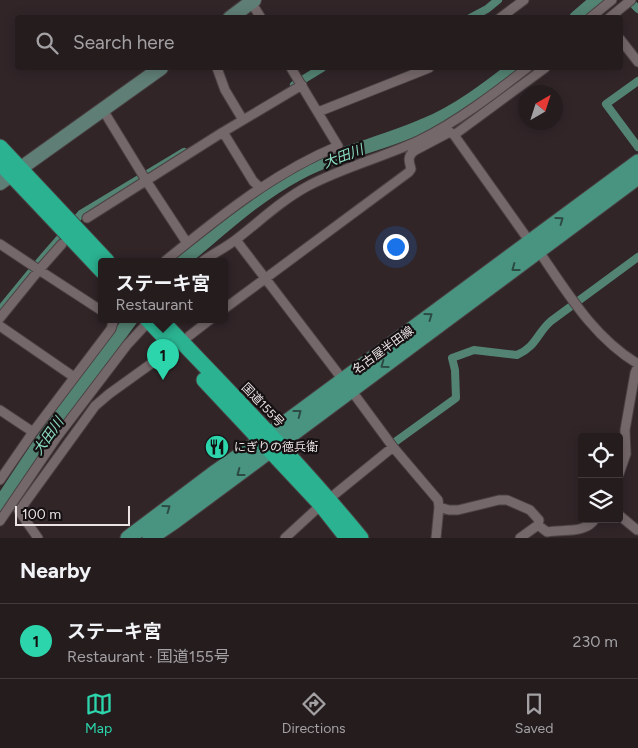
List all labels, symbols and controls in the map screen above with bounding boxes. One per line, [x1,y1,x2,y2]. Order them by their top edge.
search box [15,15,623,70]
icon: search [33,29,61,57]
text: Search here [73,31,175,54]
north arrow [518,85,563,130]
water label: 大田川 [321,140,368,172]
one-way arrow [554,217,564,226]
your location [383,234,409,260]
popup [98,258,228,323]
one-way arrow [511,262,520,271]
text: ステーキ宮 [115,272,211,295]
text: Restaurant [115,295,193,314]
one-way arrow [423,313,433,322]
street label: 名古屋半田線 [350,323,416,377]
pin: 1 [147,339,179,380]
one-way arrow [381,360,390,368]
street label: 国道155号 [239,380,287,430]
one-way arrow [292,410,302,419]
water label: 大田川 [29,413,69,458]
map controls [578,433,623,523]
button: locate [578,433,623,478]
restaurant icon: にぎりの徳兵衛 [204,434,230,460]
place label: にぎりの徳兵衛 [234,440,318,454]
one-way arrow [236,467,246,476]
button: layers [578,478,623,523]
scale bar [15,503,130,526]
one-way arrow [161,505,171,514]
text: 100 m [22,506,61,523]
text: Nearby [20,558,91,583]
text: ステーキ宮 [67,620,162,643]
text: 1 [33,632,39,651]
text: 230 m [573,632,618,651]
text: Restaurant · 国道155号 [67,647,230,666]
tab: Map [85,690,113,737]
tab: Directions [282,690,346,737]
tab: Saved [515,690,553,737]

